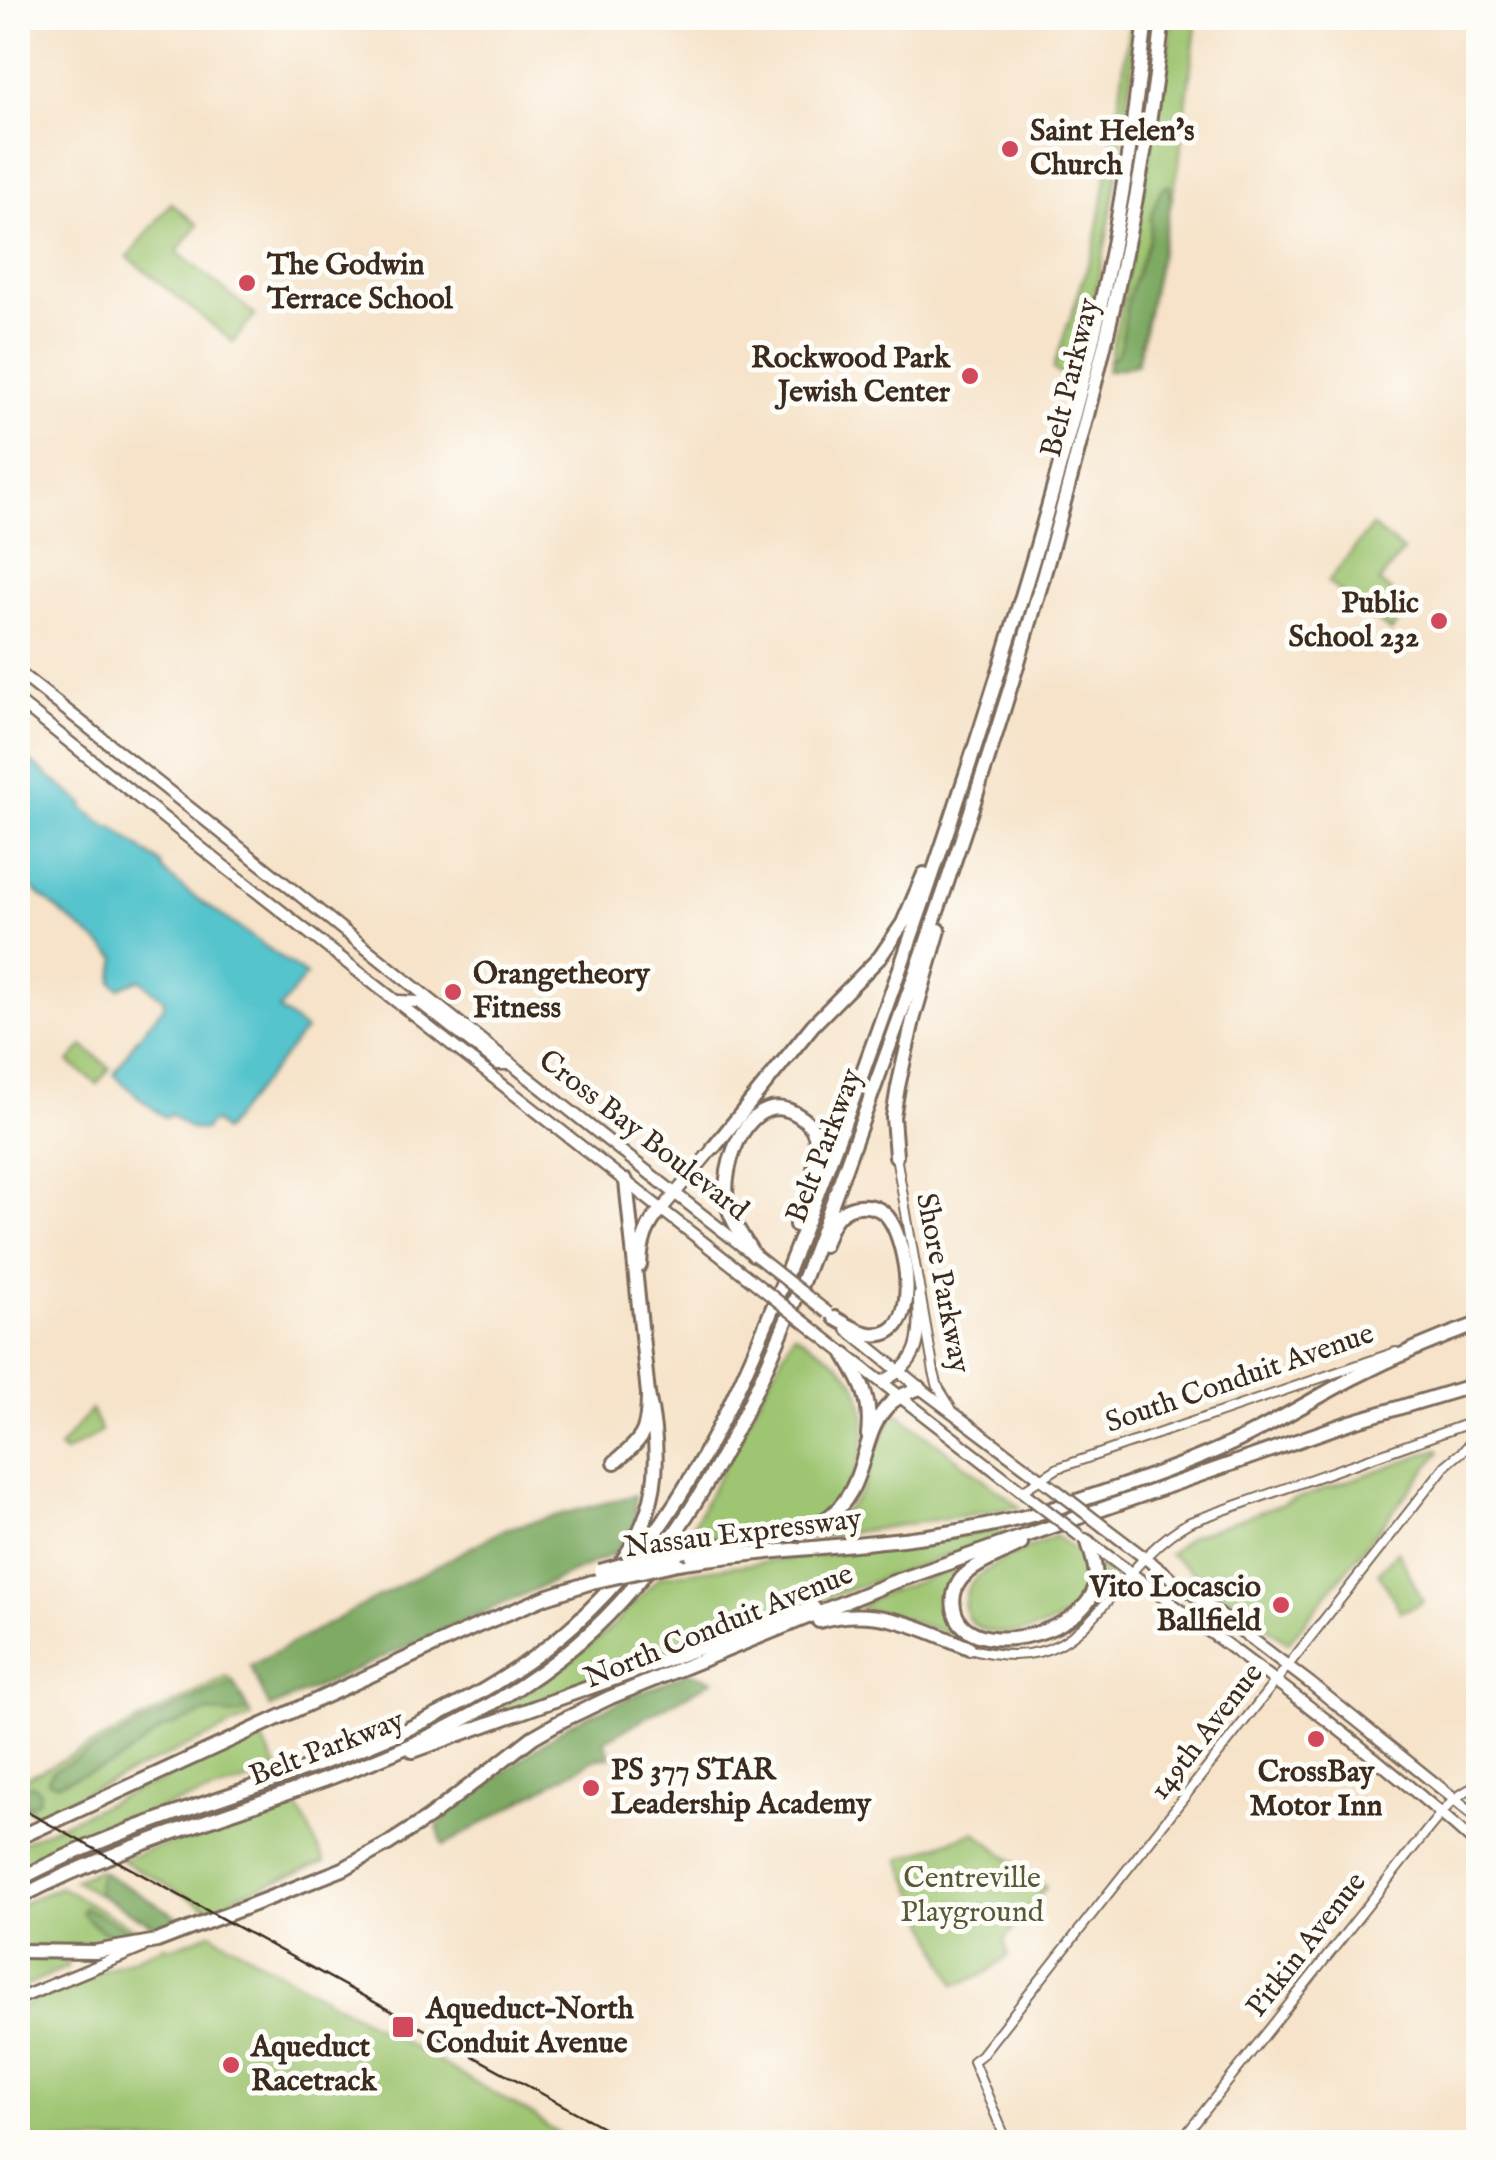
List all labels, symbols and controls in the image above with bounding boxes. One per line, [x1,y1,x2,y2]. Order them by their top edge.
place label: Saint Helen's Church [1030,113,1195,185]
marker: Saint Helen's Church [999,138,1021,160]
place label: The Godwin Terrace School [266,247,454,319]
marker: The Godwin Terrace School [236,272,258,294]
street label: Belt Parkway [1033,294,1109,462]
place label: Rockwood Park Jewish Center [751,340,951,412]
marker: Rockwood Park Jewish Center [959,365,981,387]
place label: Public School 232 [1289,585,1419,657]
marker: Public School 232 [1428,610,1450,632]
place label: Orangetheory Fitness [473,956,651,1028]
marker: Orangetheory Fitness [442,981,464,1003]
street label: Cross Bay Boulevard [530,1042,757,1231]
street label: Belt Parkway [778,1063,872,1229]
street label: Shore Parkway [906,1190,978,1376]
street label: South Conduit Avenue [1101,1315,1379,1443]
street label: Nassau Expressway [622,1501,864,1567]
street label: North Conduit Avenue [579,1556,859,1698]
place label: Vito Locascio Ballfield [1088,1569,1262,1641]
marker: Vito Locascio Ballfield [1270,1594,1292,1616]
street label: 149th Avenue [1142,1656,1272,1808]
street label: Belt Parkway [244,1702,410,1796]
marker: CrossBay Motor Inn [1305,1728,1327,1750]
place label: PS 377 STAR Leadership Academy [611,1752,872,1824]
place label: CrossBay Motor Inn [1250,1754,1382,1826]
marker: PS 377 STAR Leadership Academy [580,1777,602,1799]
park label: Centreville Playground [900,1860,1045,1932]
street label: Pitkin Avenue [1239,1865,1375,2025]
place label: Aqueduct–North Conduit Avenue [425,1991,635,2063]
marker: Aqueduct–North Conduit Avenue [390,2014,416,2040]
place label: Aqueduct Racetrack [250,2029,377,2101]
marker: Aqueduct Racetrack [220,2054,242,2076]

